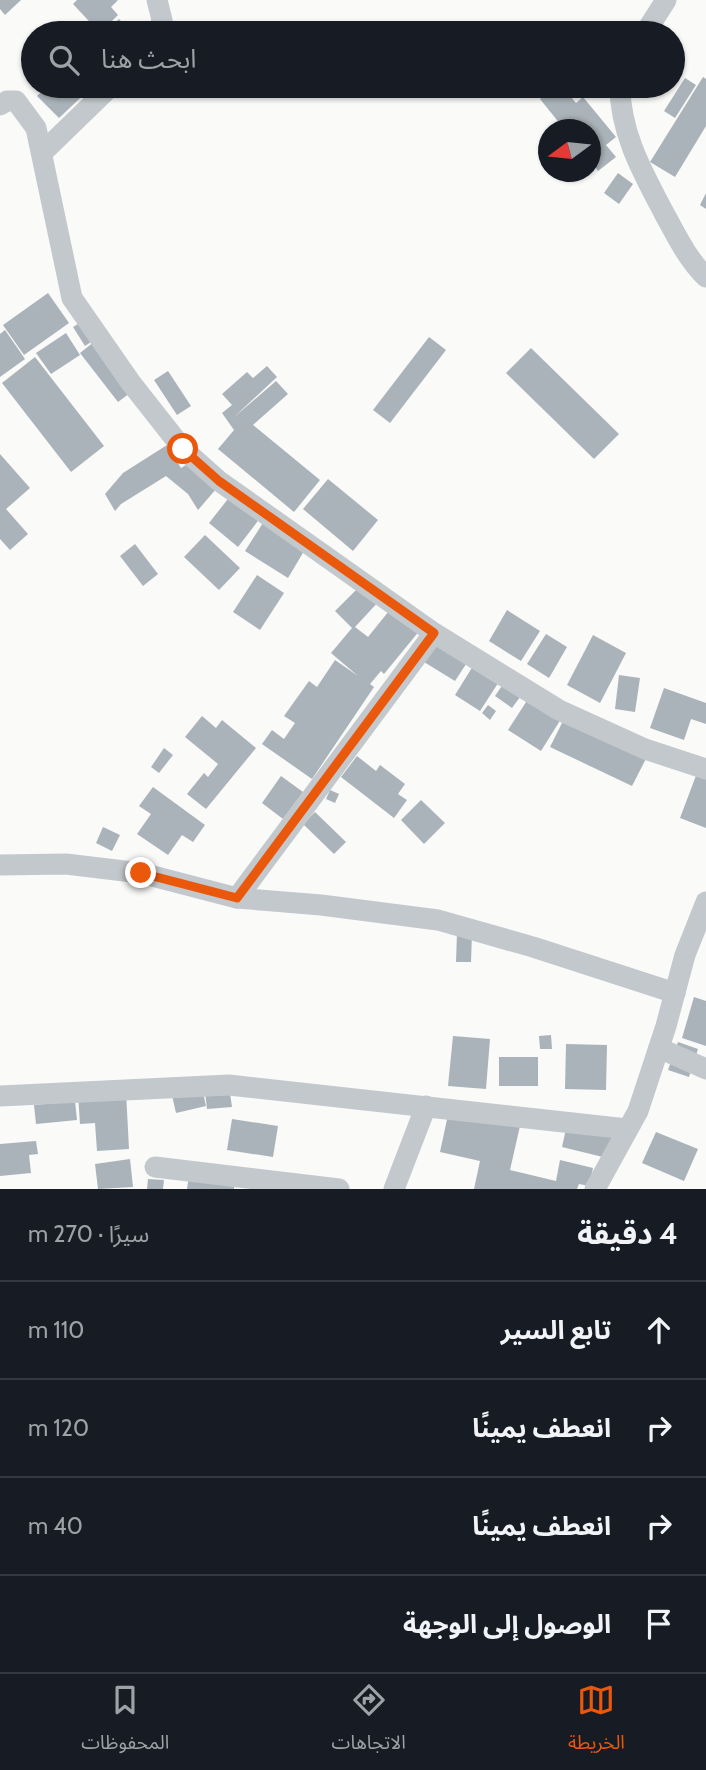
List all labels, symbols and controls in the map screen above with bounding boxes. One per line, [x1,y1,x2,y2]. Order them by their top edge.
search box [21,21,685,98]
icon: search [45,41,83,79]
text: ابحث هنا [101,43,196,75]
north arrow [538,119,601,182]
route start [167,433,198,464]
route end [125,857,156,888]
text: 4 دقيقة [577,1215,678,1252]
text: سيرًا · 270 m [28,1220,149,1248]
icon: ahead [640,1311,678,1349]
text: تابع السير [501,1314,611,1346]
text: 110 m [28,1316,84,1344]
icon: right [640,1409,678,1447]
text: انعطف يمينًا [472,1412,611,1444]
text: 120 m [28,1414,89,1442]
icon: right [640,1507,678,1545]
text: انعطف يمينًا [472,1510,611,1542]
text: 40 m [28,1512,83,1540]
icon: arrive [640,1605,678,1643]
text: الوصول إلى الوجهة [403,1608,611,1640]
tab: المحفوظات [81,1681,169,1763]
tab: الاتجاهات [332,1681,406,1763]
tab: الخريطة [568,1681,625,1763]

